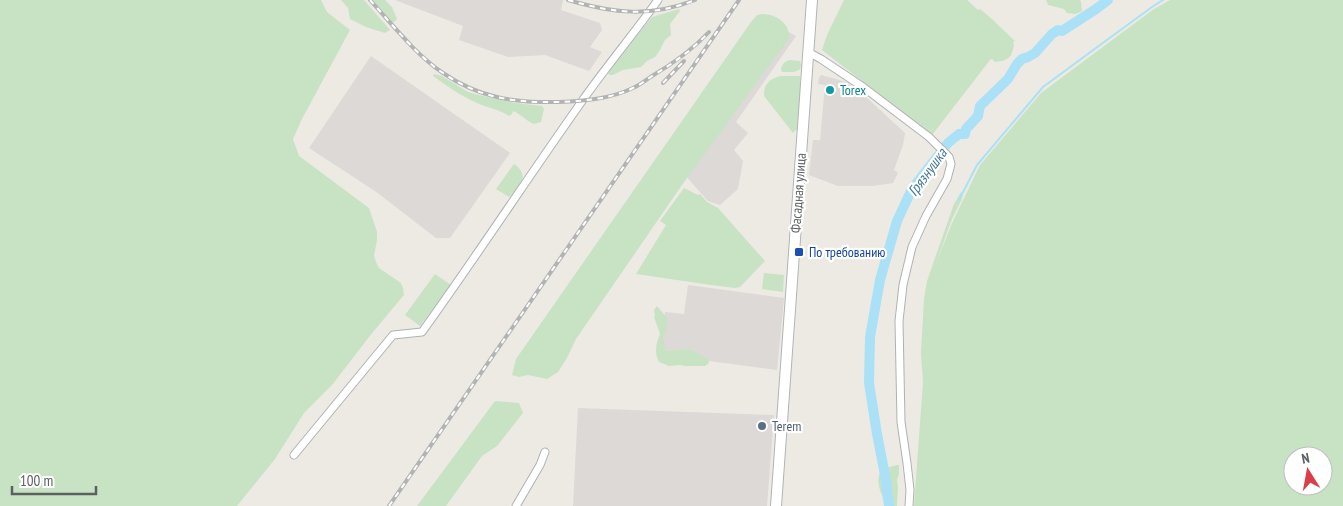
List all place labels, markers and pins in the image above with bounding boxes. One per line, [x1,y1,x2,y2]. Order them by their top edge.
place label: Torex [840,81,866,99]
marker: Torex [824,84,836,96]
place label: По требованию [809,243,885,261]
marker: По требованию [793,246,805,258]
place label: Terem [772,417,801,435]
marker: Terem [756,420,768,432]

